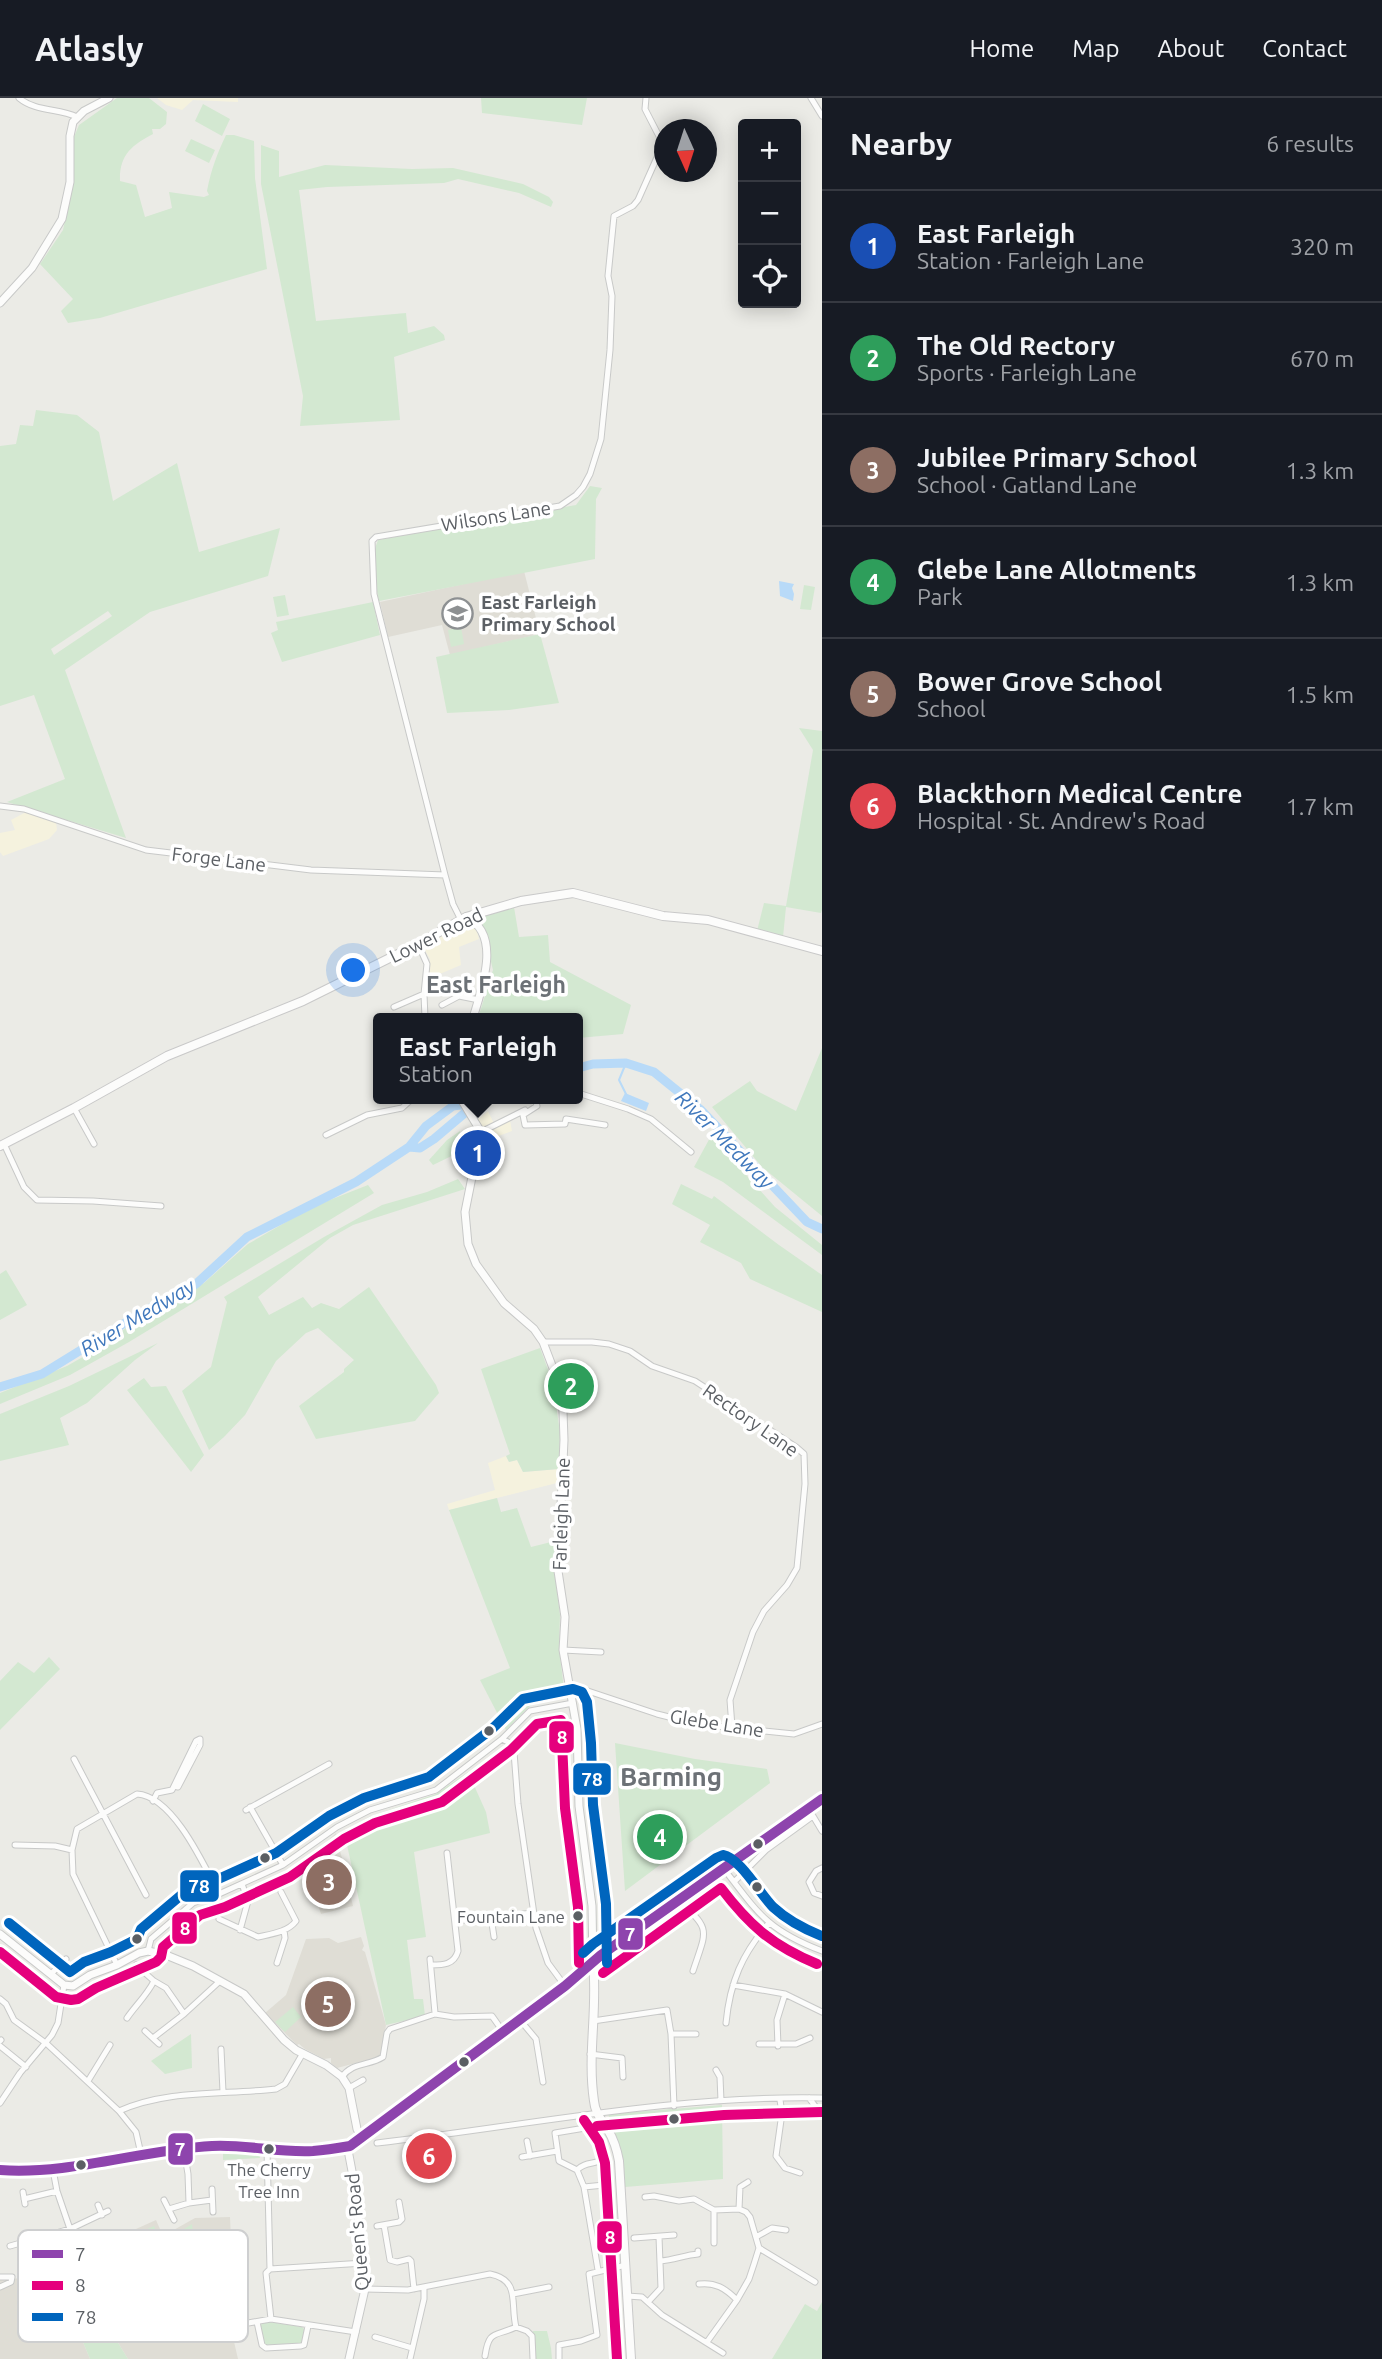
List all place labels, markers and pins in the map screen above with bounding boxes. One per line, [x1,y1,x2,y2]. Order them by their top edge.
place label: East Farleigh Primary School [481,591,616,635]
school or university icon: East Farleigh Primary School [441,596,475,630]
pin: 1 [455,1127,501,1179]
pin: 2 [548,1360,594,1412]
unlabelled marker [482,1724,496,1738]
pin: 4 [637,1811,683,1863]
unlabelled marker [751,1837,765,1851]
unlabelled marker [258,1851,272,1865]
pin: 3 [306,1856,352,1908]
unlabelled marker [750,1880,764,1894]
place label: Fountain Lane [457,1907,565,1926]
marker: Fountain Lane [571,1909,585,1923]
unlabelled marker [130,1932,144,1946]
pin: 5 [305,1978,351,2030]
unlabelled marker [457,2055,471,2069]
unlabelled marker [667,2112,681,2126]
pin: 6 [406,2130,452,2182]
marker: The Cherry Tree Inn [262,2142,276,2156]
unlabelled marker [74,2158,88,2172]
place label: The Cherry Tree Inn [227,2160,311,2201]

